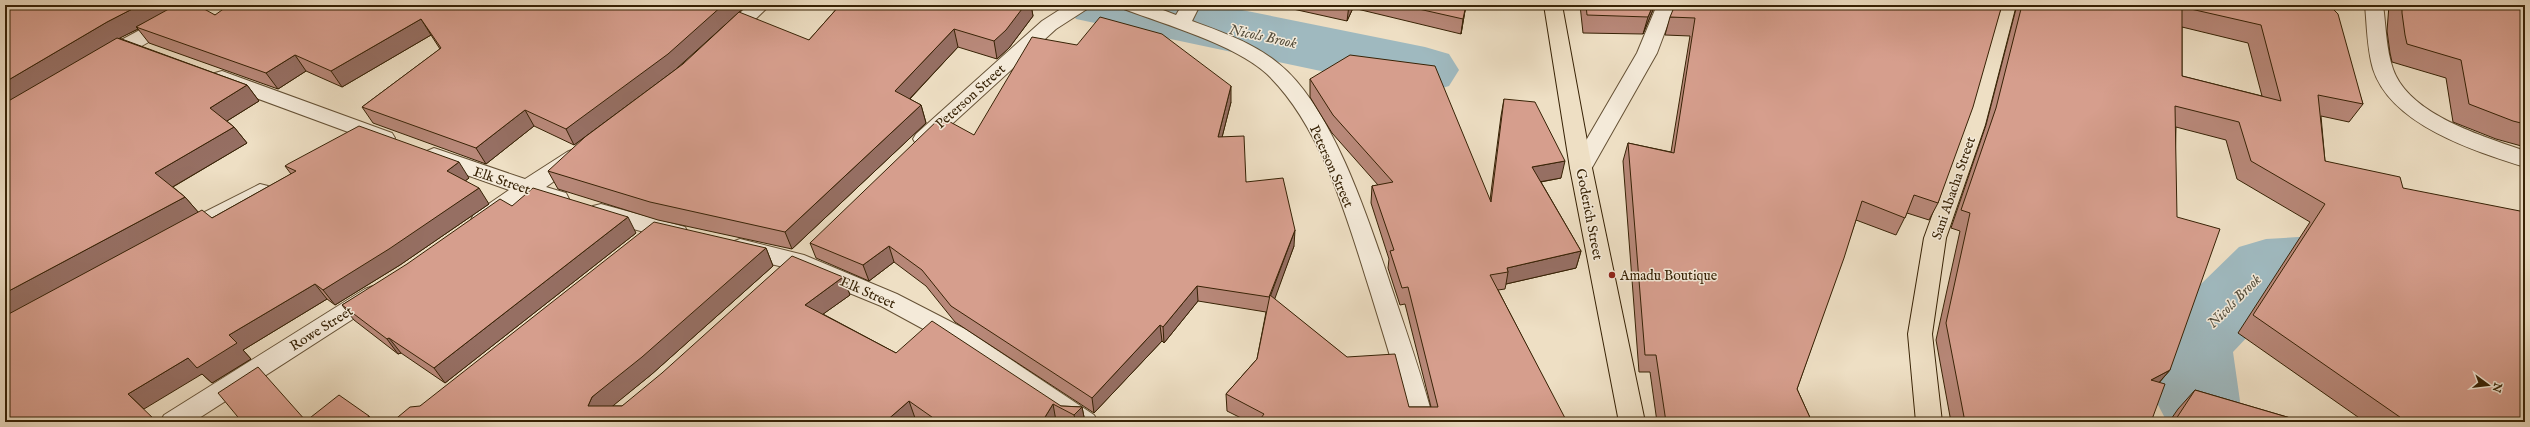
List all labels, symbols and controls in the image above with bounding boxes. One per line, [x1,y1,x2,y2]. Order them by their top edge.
water label: Nicols Brook [1227,20,1299,53]
street label: Peterson Street [932,60,1010,133]
street label: Peterson Street [1305,122,1357,211]
street label: Sani Abacha Street [1928,134,1980,242]
street label: Elk Street [471,163,533,199]
street label: Goderich Street [1571,167,1607,262]
place label: Amadu Boutique [1619,267,1718,285]
marker: Amadu Boutique [1607,270,1617,280]
water label: Nicols Brook [2203,270,2265,332]
street label: Elk Street [837,273,898,313]
street label: Rowe Street [286,302,357,355]
north arrow [2468,365,2508,405]
text: N [2489,380,2505,394]

